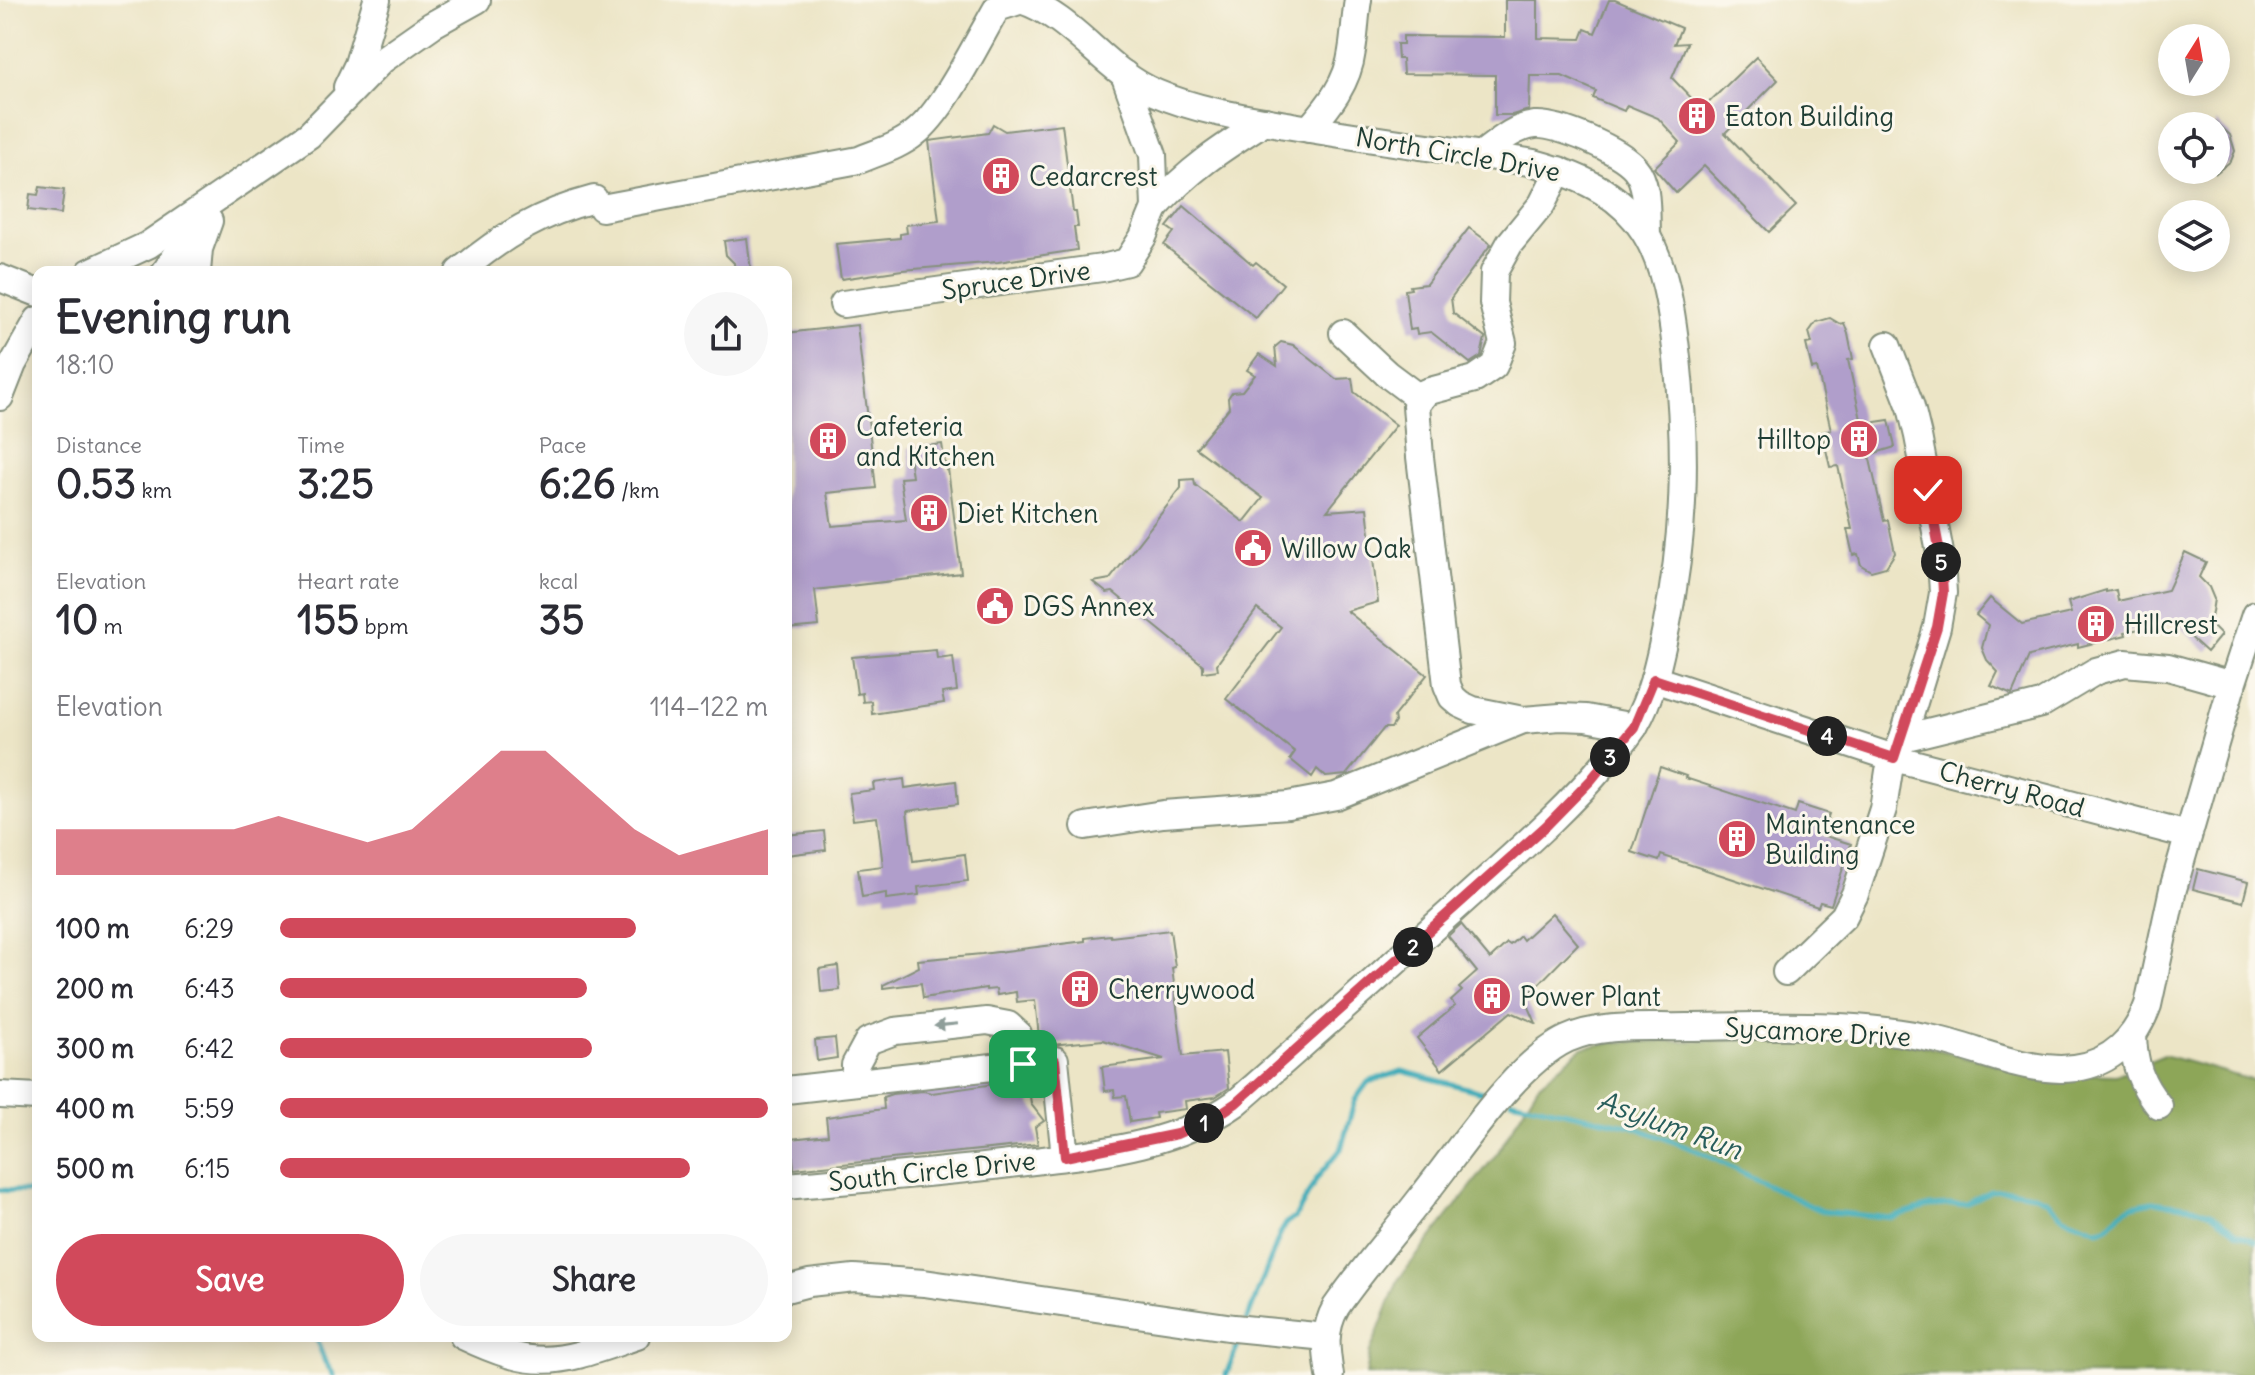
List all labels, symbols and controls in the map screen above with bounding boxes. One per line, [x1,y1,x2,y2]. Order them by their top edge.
north arrow [2158,24,2230,96]
map controls [2158,24,2230,272]
building icon: Eaton Building [1676,95,1718,137]
place label: Eaton Building [1725,100,1894,133]
button: locate [2158,112,2230,184]
street label: North Circle Drive [1353,120,1563,188]
building icon: Cedarcrest [980,155,1022,197]
place label: Cedarcrest [1029,160,1158,193]
button: layers [2158,200,2230,272]
street label: Spruce Drive [940,253,1092,307]
text: Evening run [56,290,291,345]
button: share [684,292,768,376]
text: 18:10 [56,348,115,381]
place label: Cafeteria and Kitchen [856,410,995,473]
building icon: Hilltop [1838,418,1880,460]
building icon: Cafeteria and Kitchen [807,420,849,462]
place label: Hilltop [1757,423,1831,456]
text: Distance [56,431,142,459]
text: Time [297,431,345,459]
text: Pace [539,431,586,459]
pin [1894,456,1962,524]
text: 0.53 [56,459,136,509]
text: 3:25 [297,459,374,509]
text: 6:26 [539,459,616,509]
icon: check [1906,468,1950,512]
text: km [136,476,172,504]
text: /km [616,476,660,504]
building icon: Diet Kitchen [908,492,950,534]
place label: Diet Kitchen [957,497,1098,530]
public building icon: Willow Oak [1232,527,1274,569]
place label: Willow Oak [1281,532,1412,565]
pin: 5 [1921,542,1961,582]
text: 5 [1935,548,1947,576]
text: Elevation [56,567,146,595]
text: Heart rate [297,567,399,595]
text: kcal [539,567,578,595]
public building icon: DGS Annex [974,585,1016,627]
place label: DGS Annex [1023,590,1155,623]
text: 10 [56,595,98,645]
text: 155 [297,595,359,645]
text: 35 [539,595,584,645]
building icon: Hillcrest [2075,603,2117,645]
place label: Hillcrest [2124,608,2218,641]
text: m [98,612,123,640]
text: bpm [359,612,408,640]
text: Elevation [56,690,163,723]
text: 114–122 m [650,690,768,723]
pin: 4 [1807,716,1847,756]
text: 4 [1821,722,1833,750]
pin: 3 [1590,737,1630,777]
text: 3 [1604,743,1616,771]
street label: Cherry Road [1936,754,2088,824]
place label: Maintenance Building [1765,808,1916,871]
building icon: Maintenance Building [1716,818,1758,860]
text: 100 m [56,912,130,945]
text: 6:29 [184,912,234,945]
pin: 2 [1393,927,1433,967]
text: 2 [1407,933,1419,961]
building icon: Cherrywood [1059,968,1101,1010]
text: 200 m [56,972,133,1005]
text: 6:43 [184,972,235,1005]
place label: Cherrywood [1108,973,1255,1006]
building icon: Power Plant [1471,975,1513,1017]
place label: Power Plant [1520,980,1661,1013]
street label: Sycamore Drive [1724,1011,1912,1053]
one-way arrow [933,1019,958,1032]
pin [989,1030,1057,1098]
text: 300 m [56,1032,134,1065]
text: 6:42 [184,1032,234,1065]
icon: arrive [1001,1042,1045,1086]
water label: Asylum Run [1593,1082,1748,1168]
text: 400 m [56,1092,134,1125]
text: 5:59 [184,1092,235,1125]
pin: 1 [1184,1103,1224,1143]
text: 1 [1200,1109,1208,1137]
street label: South Circle Drive [827,1144,1037,1198]
text: 500 m [56,1152,134,1185]
text: 6:15 [184,1152,230,1185]
button: Save [56,1234,404,1326]
button: Share [420,1234,768,1326]

